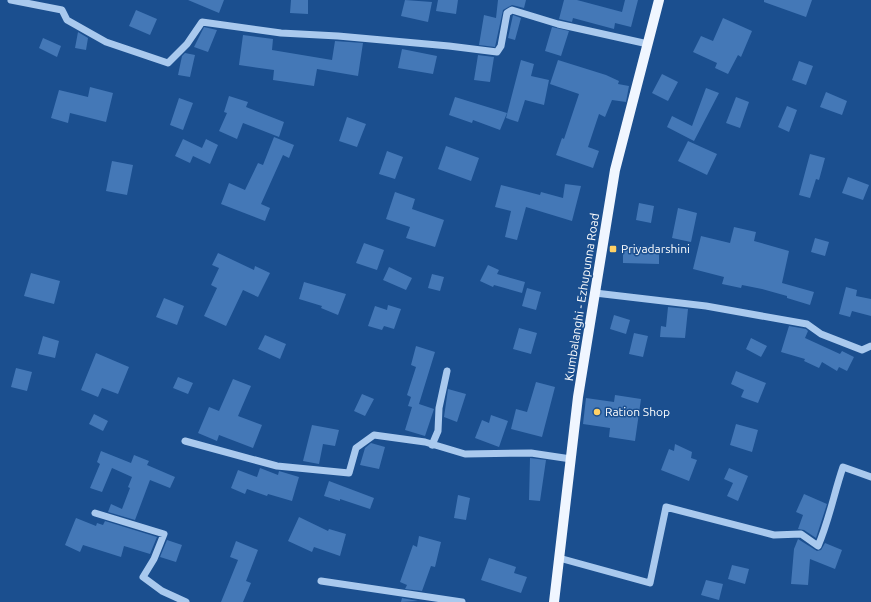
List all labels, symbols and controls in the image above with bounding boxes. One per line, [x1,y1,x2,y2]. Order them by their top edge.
street label: Kumbalanghi - Ezhupunna Road [562,212,601,382]
place label: Priyadarshini [621,242,690,255]
marker: Priyadarshini [608,244,618,254]
place label: Ration Shop [605,405,670,418]
marker: Ration Shop [592,407,602,417]

